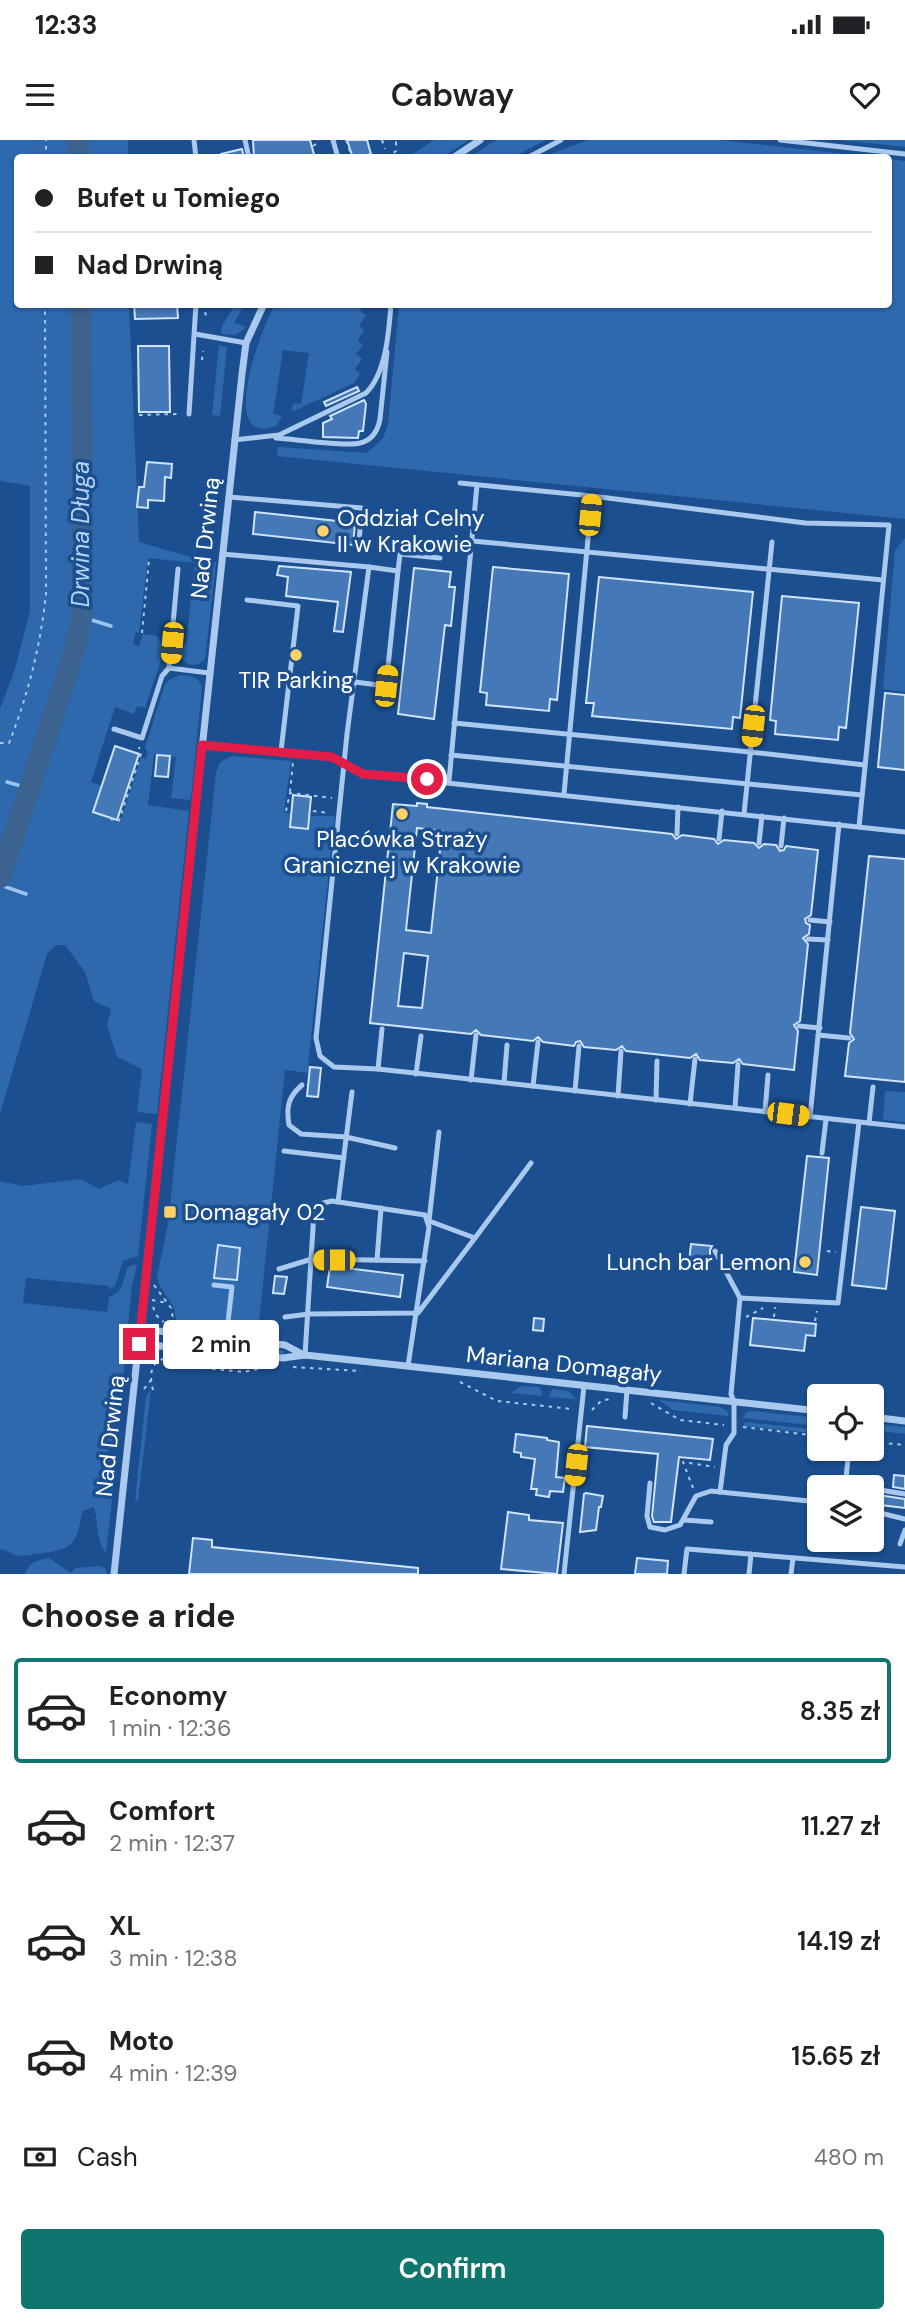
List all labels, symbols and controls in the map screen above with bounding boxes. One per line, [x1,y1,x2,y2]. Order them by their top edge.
text: 12:33 [35,8,97,42]
text: Cabway [391,74,514,116]
icon: menu [21,76,59,114]
icon: heart [846,76,884,114]
text: Bufet u Tomiego [77,181,280,215]
text: Nad Drwiną [77,248,223,282]
water label: Drwina Długa [65,461,96,607]
street label: Nad Drwiną [184,476,226,600]
car [578,493,603,537]
place label: Oddział Celny II w Krakowie [337,503,485,559]
marker: Oddział Celny II w Krakowie [315,523,331,539]
car [160,621,185,665]
marker: TIR Parking [288,647,304,663]
car [374,664,399,708]
place label: TIR Parking [238,665,354,695]
car [741,704,766,748]
route start [411,763,443,795]
marker: Placówka Straży Granicznej w Krakowie [394,806,410,822]
place label: Placówka Straży Granicznej w Krakowie [283,824,521,880]
car [766,1101,811,1127]
place label: Domagały 02 [184,1197,325,1227]
marker: Domagały 02 [162,1204,178,1220]
place label: Lunch bar Lemon [606,1247,791,1277]
car [314,1250,356,1271]
marker: Lunch bar Lemon [797,1254,813,1270]
callout: 2 min [164,1320,279,1368]
route end [123,1328,155,1360]
text: 2 min [191,1329,251,1359]
street label: Mariana Domagały [465,1339,664,1389]
street label: Nad Drwiną [89,1374,131,1498]
map controls [807,1384,884,1552]
button: locate [807,1384,884,1461]
car [564,1443,589,1487]
button: layers [807,1475,884,1552]
text: Choose a ride [21,1595,236,1637]
icon: car [25,1679,88,1742]
text: Economy [109,1679,227,1713]
text: 8.35 zł [800,1694,880,1728]
text: 1 min · 12:36 [109,1713,231,1743]
icon: car [25,1794,88,1857]
text: Comfort [109,1794,215,1828]
text: 11.27 zł [801,1809,880,1843]
text: 2 min · 12:37 [109,1828,235,1858]
icon: car [25,1909,88,1972]
text: XL [109,1909,141,1943]
text: 14.19 zł [797,1924,880,1958]
text: 3 min · 12:38 [109,1943,237,1973]
icon: car [25,2024,88,2087]
text: Moto [109,2024,174,2058]
text: 15.65 zł [791,2039,880,2073]
text: 4 min · 12:39 [109,2058,238,2088]
icon: cash [21,2138,59,2176]
text: Cash [77,2140,138,2174]
text: 480 m [814,2142,884,2172]
button: Confirm [21,2229,884,2309]

